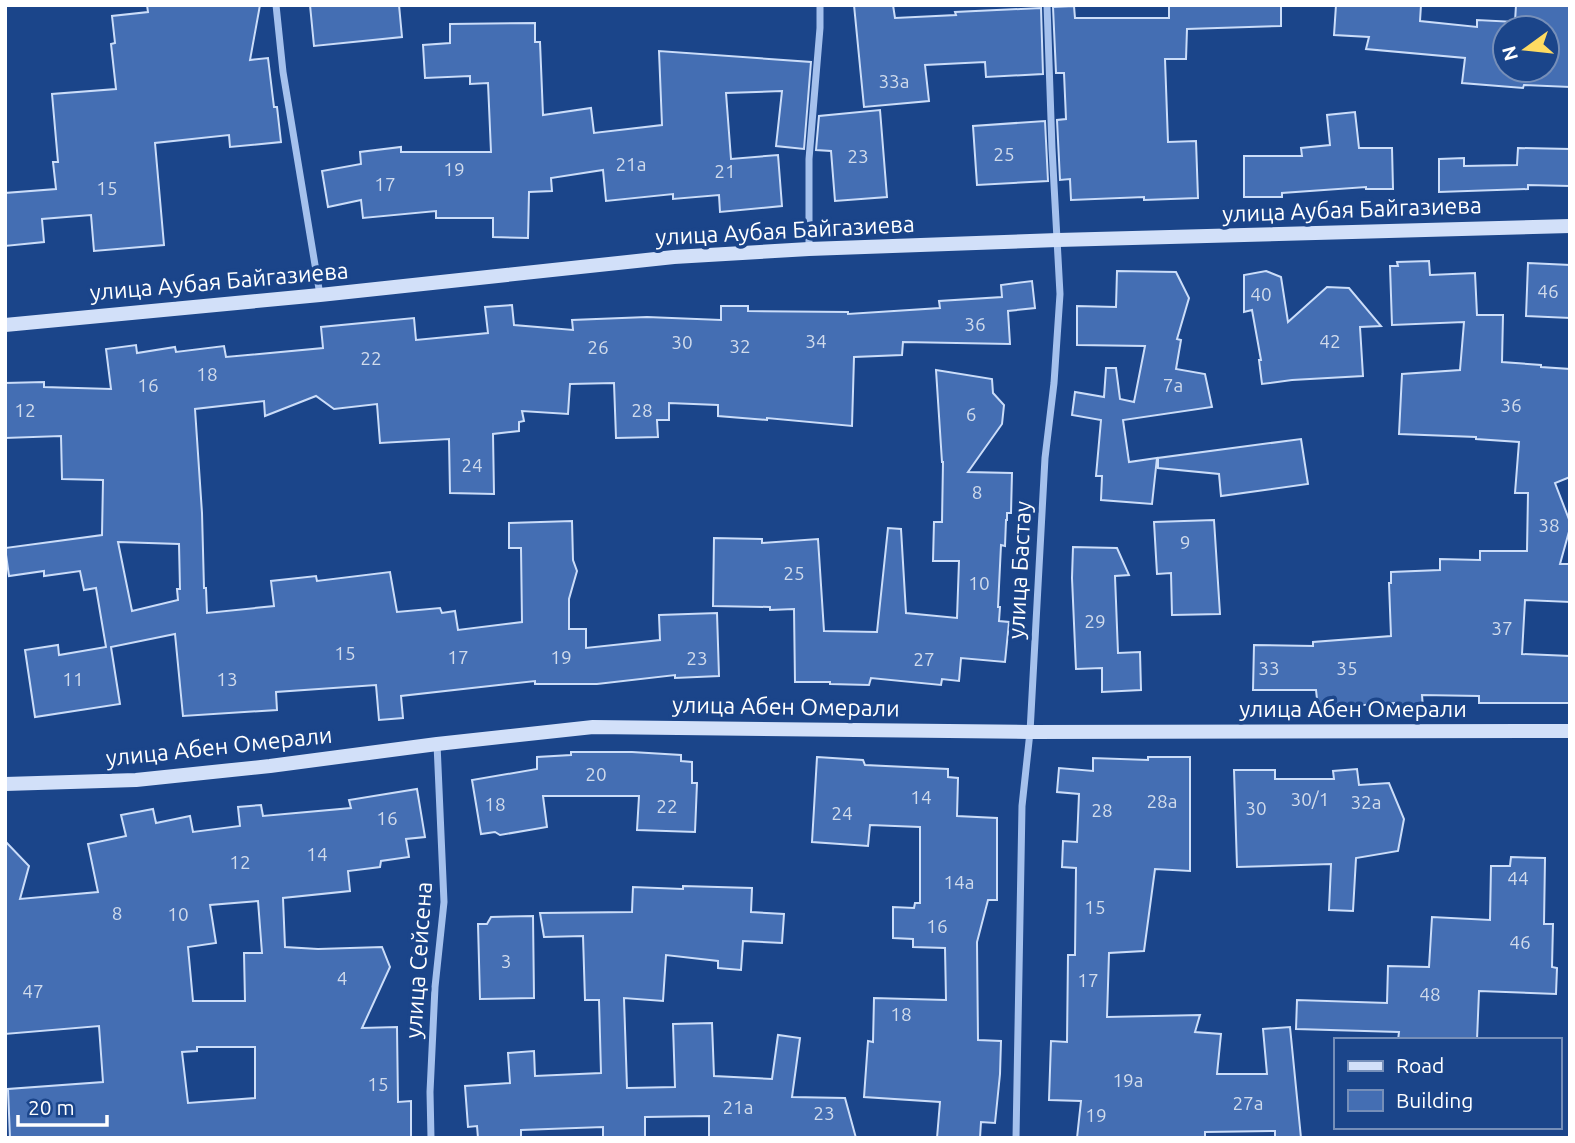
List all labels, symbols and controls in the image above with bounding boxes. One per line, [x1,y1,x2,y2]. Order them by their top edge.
north arrow [1491,14,1561,84]
text: N [1497,44,1522,63]
house number: 33а [878,70,910,92]
house number: 25 [993,143,1015,165]
house number: 23 [847,145,869,167]
house number: 21а [615,153,647,175]
house number: 19 [443,158,465,180]
house number: 21 [714,160,736,182]
house number: 17 [374,173,396,195]
house number: 15 [96,177,118,199]
street label: улица Аубая Байгазиева [1222,192,1482,226]
street label: улица Аубая Байгазиева [655,211,915,249]
street label: улица Аубая Байгазиева [89,257,349,305]
house number: 46 [1537,280,1559,302]
house number: 40 [1250,283,1272,305]
house number: 36 [964,313,986,335]
house number: 34 [805,330,827,352]
house number: 42 [1319,330,1341,352]
house number: 30 [671,331,693,353]
house number: 32 [729,335,751,357]
house number: 26 [587,336,609,358]
house number: 22 [360,347,382,369]
house number: 18 [196,363,218,385]
house number: 16 [137,374,159,396]
house number: 7а [1163,374,1183,396]
house number: 36 [1500,394,1522,416]
house number: 12 [14,399,36,421]
house number: 28 [631,399,653,421]
house number: 6 [966,403,976,425]
house number: 24 [461,454,483,476]
house number: 8 [972,481,982,503]
street label: улица Бастау [1003,500,1035,640]
house number: 38 [1538,514,1560,536]
house number: 9 [1180,531,1190,553]
house number: 25 [783,562,805,584]
house number: 10 [968,572,990,594]
house number: 29 [1084,610,1106,632]
house number: 37 [1491,617,1513,639]
house number: 15 [334,642,356,664]
house number: 17 [447,646,469,668]
house number: 19 [550,646,572,668]
house number: 23 [686,647,708,669]
house number: 27 [913,648,935,670]
house number: 33 [1258,657,1280,679]
house number: 35 [1336,657,1358,679]
house number: 11 [62,668,84,690]
house number: 13 [216,668,238,690]
street label: улица Абен Омерали [672,692,900,720]
street label: улица Абен Омерали [1239,696,1467,721]
street label: улица Абен Омерали [104,722,334,770]
house number: 20 [585,763,607,785]
house number: 14 [910,786,932,808]
house number: 30/1 [1290,788,1330,810]
house number: 28а [1146,790,1178,812]
house number: 32а [1350,791,1382,813]
house number: 18 [484,793,506,815]
house number: 22 [656,795,678,817]
house number: 30 [1245,797,1267,819]
house number: 28 [1091,799,1113,821]
house number: 24 [831,802,853,824]
house number: 16 [376,807,398,829]
house number: 14 [306,843,328,865]
house number: 12 [229,851,251,873]
house number: 44 [1507,867,1529,889]
house number: 14а [943,871,975,893]
street label: улица Сейсена [400,881,436,1039]
house number: 15 [1084,896,1106,918]
house number: 8 [112,902,122,924]
house number: 10 [167,903,189,925]
house number: 16 [926,915,948,937]
house number: 46 [1509,931,1531,953]
house number: 3 [501,950,511,972]
house number: 4 [337,967,347,989]
house number: 17 [1077,969,1099,991]
house number: 47 [22,980,44,1002]
house number: 48 [1419,983,1441,1005]
house number: 18 [890,1003,912,1025]
legend [1334,1038,1561,1129]
text: Road [1396,1053,1444,1077]
house number: 19а [1112,1069,1144,1091]
house number: 15 [367,1073,389,1095]
scale bar [18,1084,107,1128]
text: Building [1396,1088,1473,1112]
house number: 27а [1232,1092,1264,1114]
text: 20 m [28,1095,75,1119]
house number: 21а [722,1096,754,1118]
house number: 23 [813,1102,835,1124]
house number: 19 [1085,1104,1107,1126]

